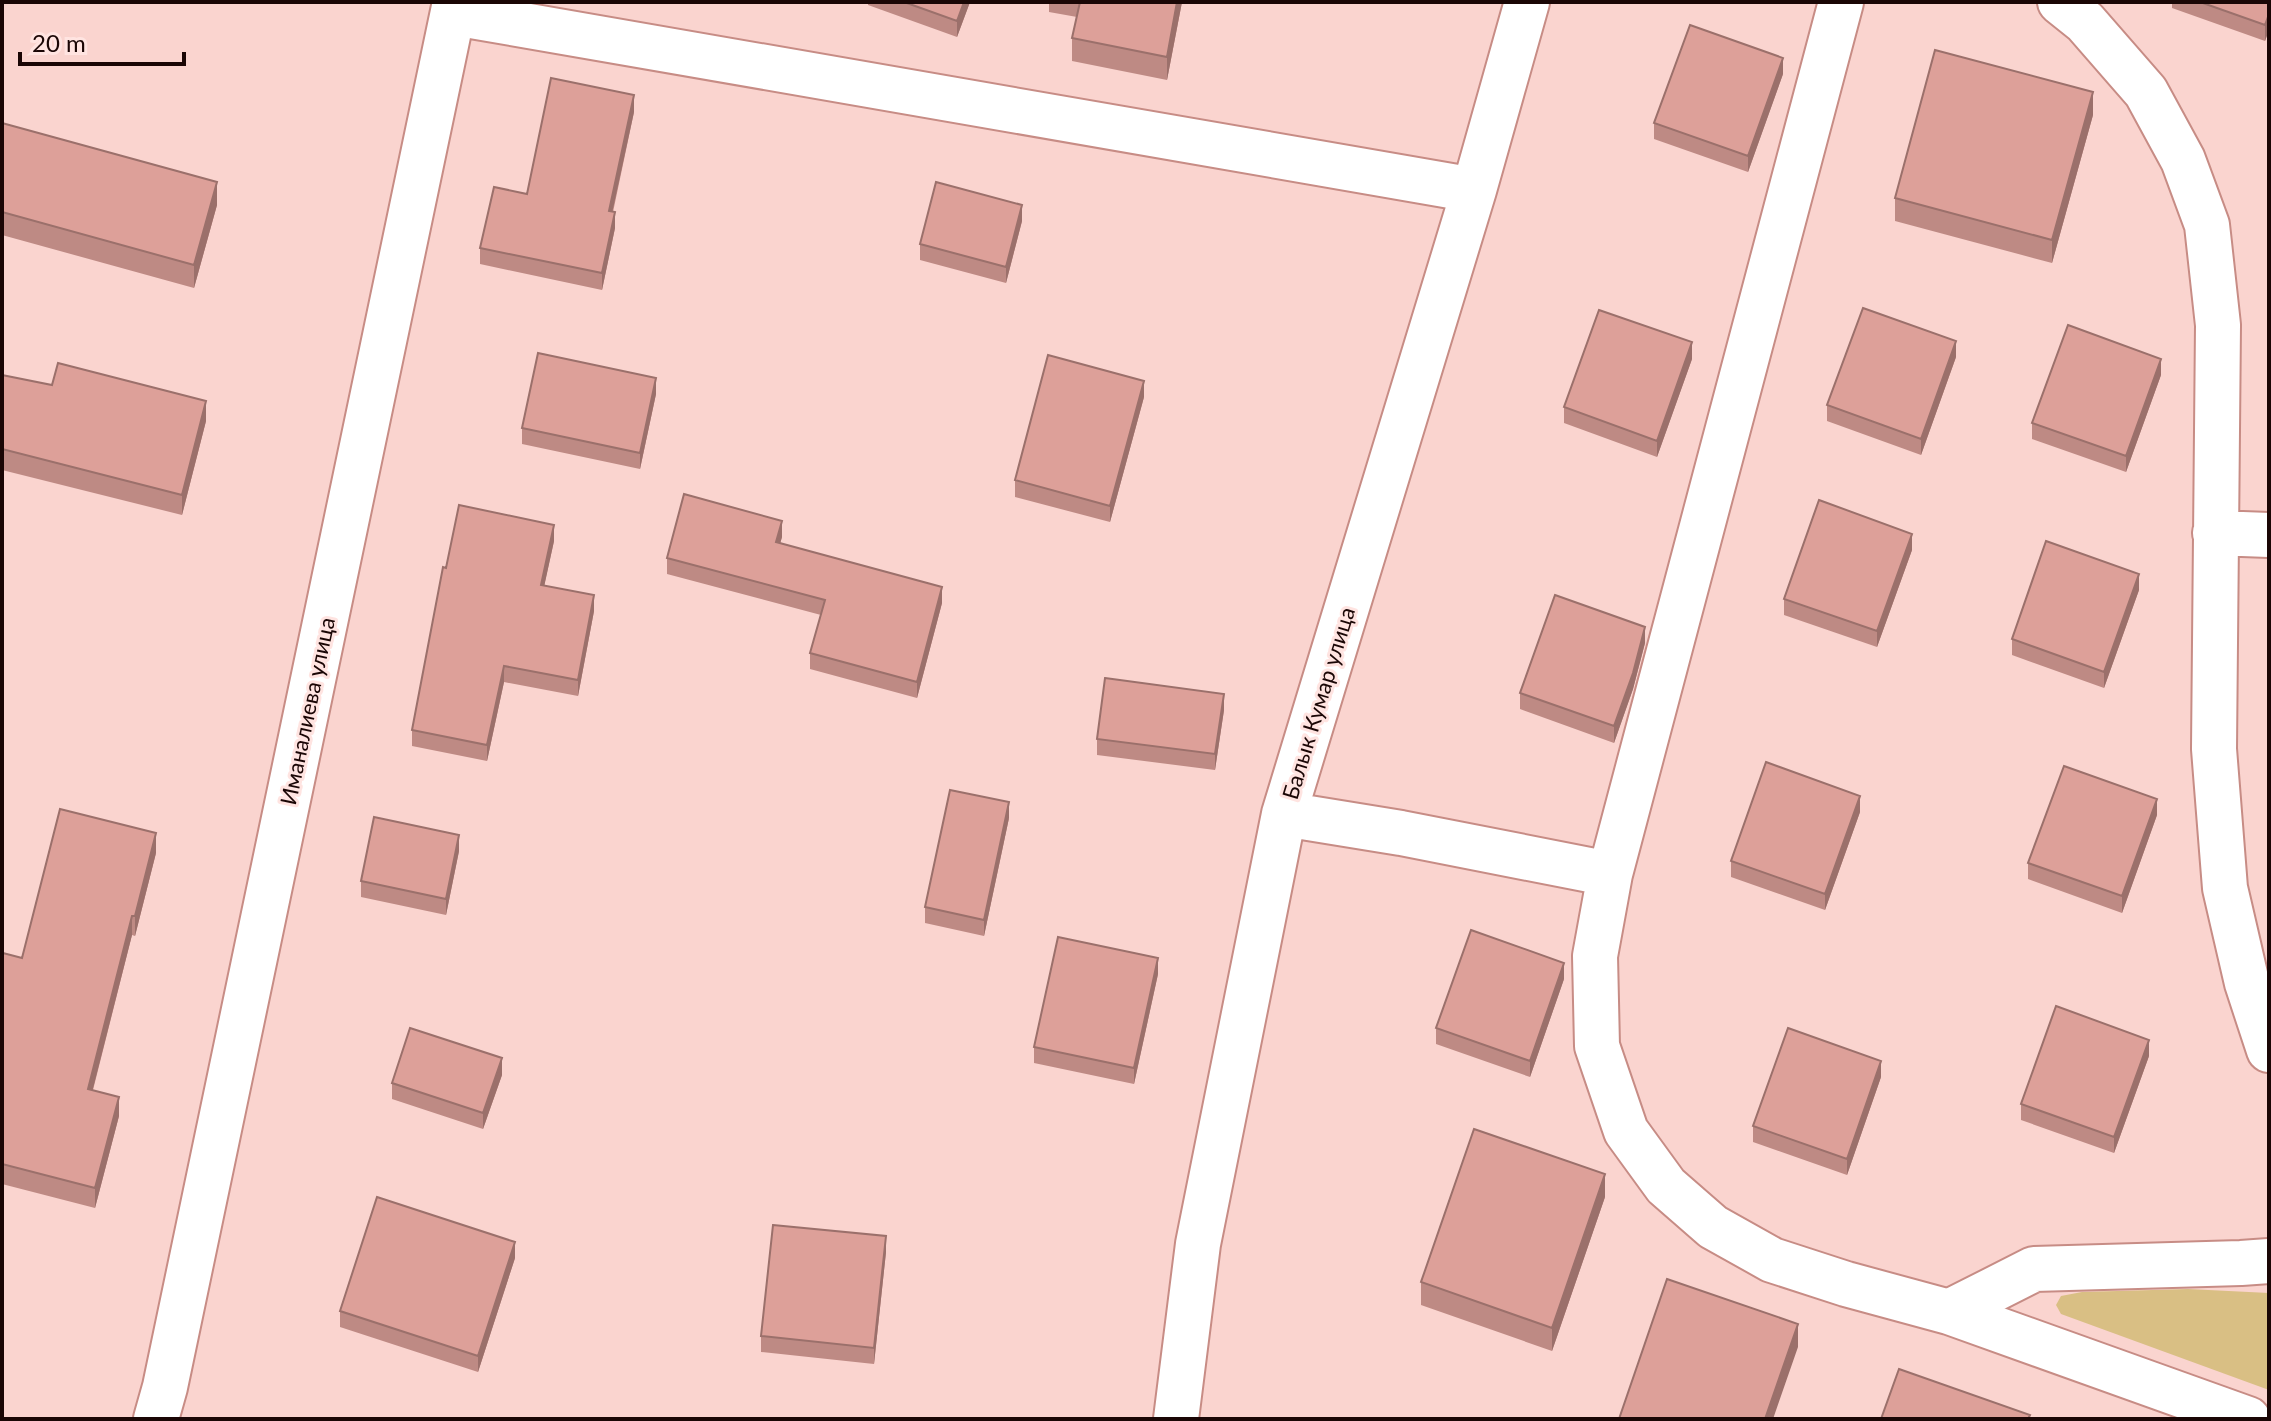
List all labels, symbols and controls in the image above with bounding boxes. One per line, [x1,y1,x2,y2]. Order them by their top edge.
scale bar [20,16,184,66]
text: 20 m [32,28,86,57]
street label: Балык Кумар улица [1276,604,1360,802]
street label: Иманалиева улица [274,615,340,807]

